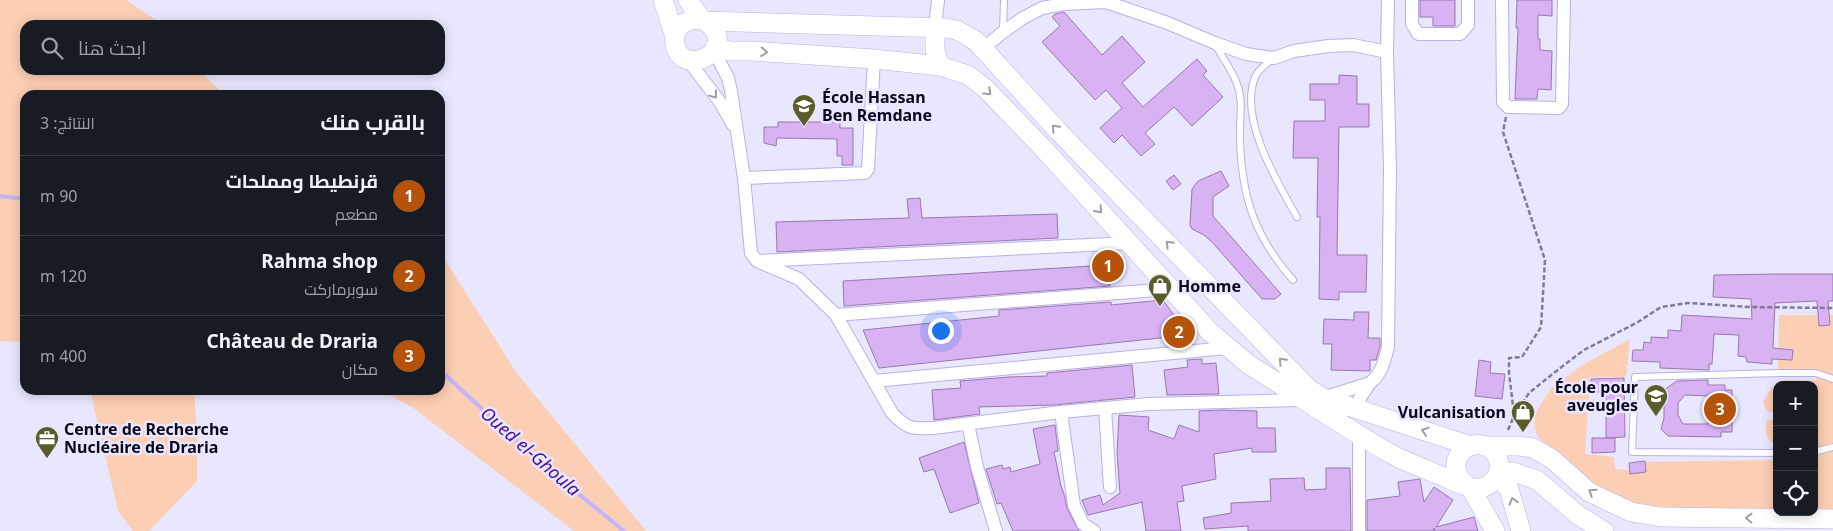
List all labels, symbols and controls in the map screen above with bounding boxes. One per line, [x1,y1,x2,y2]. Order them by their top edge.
search box [20,20,445,75]
icon: search [38,34,66,62]
text: ابحث هنا [78,35,146,61]
one-way arrow [760,46,768,57]
place label: École Hassan Ben Remdane [822,86,932,126]
one-way arrow [982,86,991,95]
one-way arrow [709,89,717,98]
school or university icon: École Hassan Ben Remdane [791,93,817,127]
text: بالقرب منك [320,108,425,136]
text: النتائج: 3 [40,112,95,134]
one-way arrow [1052,125,1061,134]
text: قرنطيطا ومملحات [226,168,378,194]
text: 90 m [40,185,77,207]
text: 1 [404,185,414,207]
text: مطعم [335,203,378,225]
one-way arrow [1094,205,1103,214]
one-way arrow [1166,241,1175,250]
pin: 1 [1092,247,1124,285]
text: Rahma shop [261,248,378,274]
text: 120 m [40,265,87,287]
text: 2 [404,265,414,287]
shop icon: Homme [1147,273,1173,307]
place label: Homme [1178,275,1241,297]
text: سوبرماركت [304,278,378,300]
pin: 2 [1163,313,1195,351]
your location [928,318,954,344]
text: Château de Draria [207,328,378,354]
text: 400 m [40,345,87,367]
text: 3 [404,345,414,367]
text: مكان [342,358,378,380]
one-way arrow [1279,358,1288,367]
place label: École pour aveugles [1555,376,1638,416]
map controls [1773,381,1818,516]
button: + [1773,381,1818,426]
school or university icon: École pour aveugles [1643,383,1669,417]
pin: 3 [1704,390,1736,428]
shop icon: Vulcanisation [1510,399,1536,433]
water label: Oued el-Ghoula [476,401,586,501]
place label: Vulcanisation [1398,401,1506,423]
place label: Centre de Recherche Nucléaire de Draria [64,418,229,458]
office icon: Centre de Recherche Nucléaire de Draria [34,425,60,459]
button: − [1773,426,1818,471]
one-way arrow [1421,427,1429,437]
button: locate [1773,471,1818,516]
one-way arrow [1588,489,1597,499]
one-way arrow [1508,498,1518,506]
one-way arrow [1745,513,1753,523]

